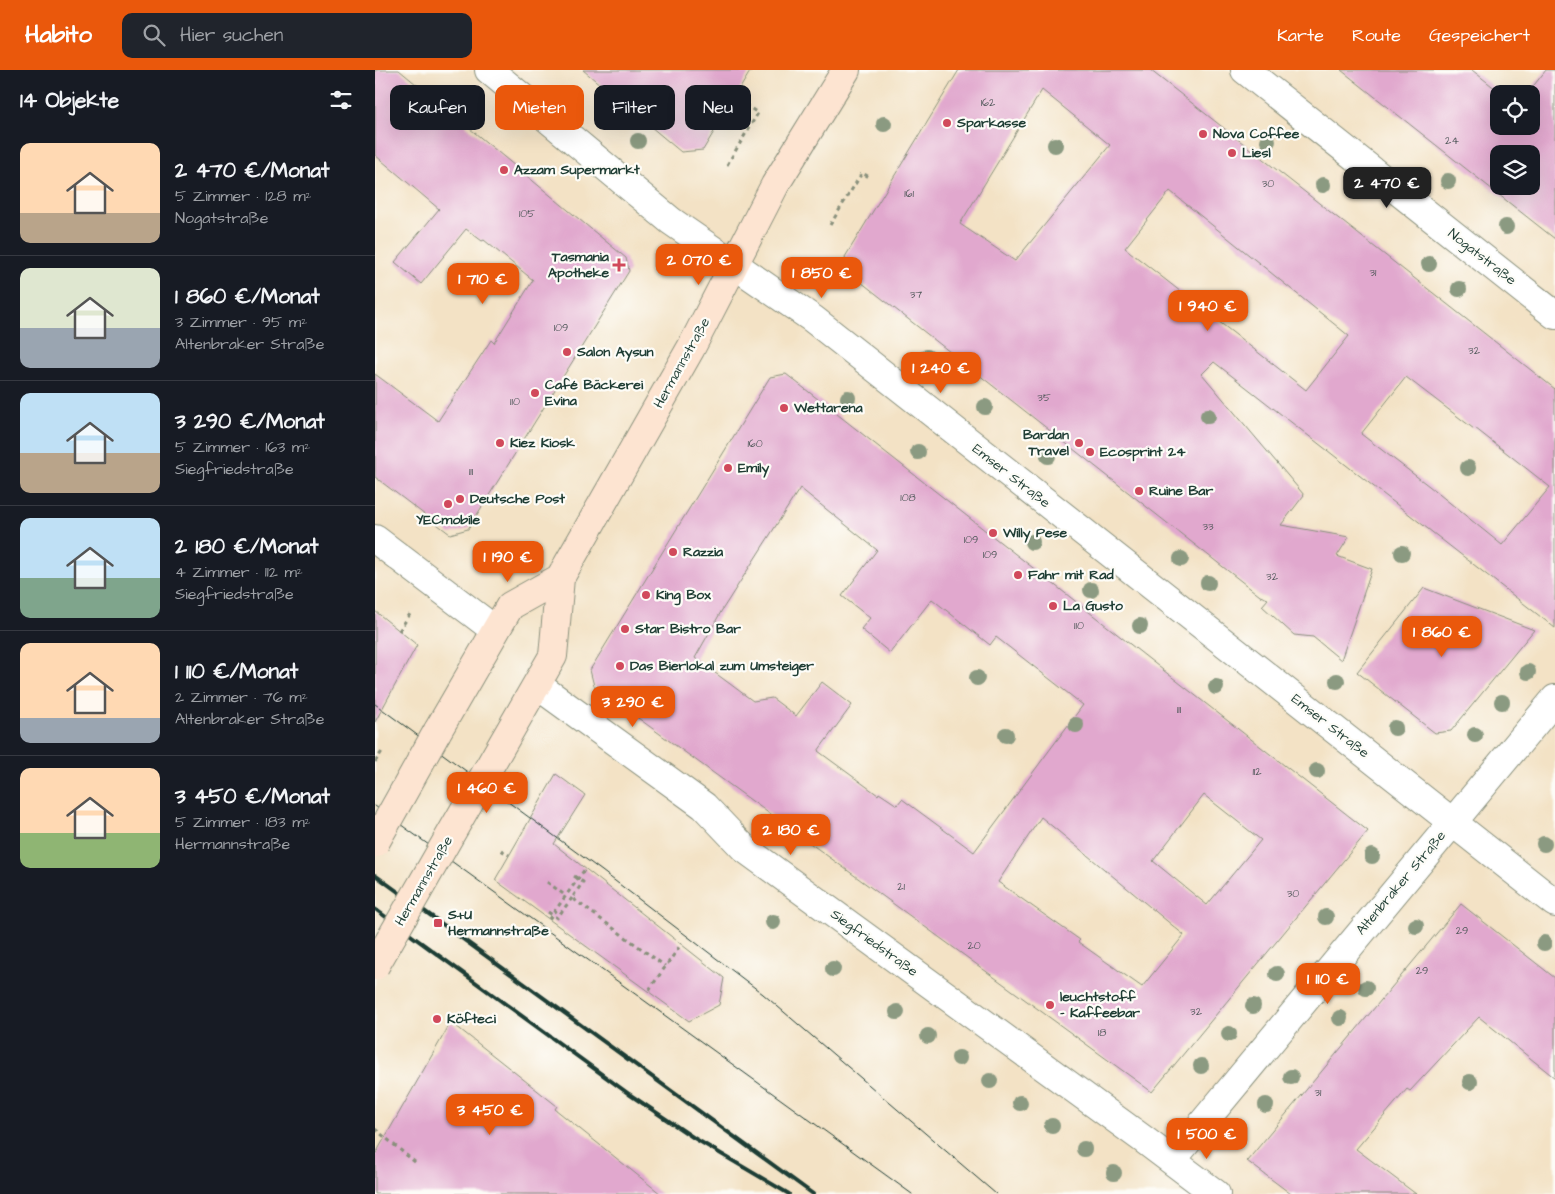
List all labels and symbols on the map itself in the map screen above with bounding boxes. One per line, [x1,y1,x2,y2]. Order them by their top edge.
house number: 162 [981,95,996,110]
place label: Sparkasse [956,113,1026,133]
marker: Sparkasse [941,117,953,129]
place label: Nova Coffee [1213,124,1300,144]
marker: Nova Coffee [1197,128,1209,140]
house number: 24 [1445,133,1459,148]
place label: Liesl [1242,143,1271,163]
marker: Liesl [1226,147,1238,159]
place label: Azzam Supermarkt [514,160,640,180]
marker: Azzam Supermarkt [498,164,510,176]
pin: 2 470 € [1341,166,1433,209]
house number: 30 [1262,176,1274,191]
house number: 161 [904,186,914,201]
house number: 105 [519,206,535,221]
street label: Nogatstraße [1444,224,1521,290]
pin: 2 070 € [653,244,745,286]
place label: Tasmania Apotheke [548,247,610,283]
pin: 1 850 € [776,256,868,299]
marker: Tasmania Apotheke [613,259,625,271]
pin: 1 710 € [437,262,529,305]
house number: 31 [1369,265,1377,280]
house number: 37 [910,287,922,302]
pin: 1 940 € [1162,290,1254,332]
street label: Hermannstraße [649,314,715,412]
house number: 109 [554,320,568,335]
place label: Salon Aysun [576,342,654,362]
house number: 32 [1468,343,1481,358]
marker: Salon Aysun [561,346,573,358]
pin: 1 240 € [895,352,987,394]
place label: Café Bäckerei Evina [545,375,644,411]
marker: Café Bäckerei Evina [529,387,541,399]
house number: 35 [1037,390,1051,405]
house number: 110 [510,394,520,409]
place label: Wettarena [793,398,863,418]
marker: Wettarena [778,402,790,414]
place label: Bardan Travel [1023,425,1070,461]
place label: Kiez Kiosk [510,433,575,453]
house number: 160 [747,436,763,451]
marker: Kiez Kiosk [494,437,506,449]
marker: Bardan Travel [1073,437,1085,449]
street label: Emser Straße [968,439,1055,513]
place label: Ecosprint 24 [1100,442,1186,462]
marker: Ecosprint 24 [1084,446,1096,458]
place label: Emily [738,458,770,478]
marker: Emily [722,462,734,474]
house number: 111 [469,464,474,479]
place label: Ruine Bar [1149,481,1213,501]
marker: Ruine Bar [1133,485,1145,497]
place label: Deutsche Post [470,489,565,509]
house number: 108 [900,490,916,505]
marker: Deutsche Post [454,493,466,505]
marker: YECmobile [442,498,454,510]
place label: YECmobile [416,510,481,530]
house number: 33 [1202,519,1214,534]
place label: Willy Pese [1002,523,1068,543]
marker: Willy Pese [987,527,999,539]
house number: 109 [964,532,978,547]
pin: 1 190 € [462,540,554,583]
place label: Razzia [683,542,724,562]
marker: Razzia [667,546,679,558]
house number: 109 [983,547,997,562]
place label: Fahr mit Rad [1028,565,1114,585]
marker: Fahr mit Rad [1012,569,1024,581]
house number: 32 [1266,569,1279,584]
place label: King Box [656,585,711,606]
marker: King Box [640,589,652,601]
place label: La Gusto [1063,596,1123,616]
marker: La Gusto [1047,600,1059,612]
pin: 1 860 € [1396,616,1488,658]
house number: 110 [1074,618,1084,633]
place label: Star Bistro Bar [634,619,741,639]
marker: Star Bistro Bar [619,623,631,635]
place label: Das Bierlokal zum Umsteiger [630,656,814,677]
marker: Das Bierlokal zum Umsteiger [614,660,626,672]
pin: 3 290 € [587,686,679,728]
street label: Emser Straße [1287,689,1374,763]
house number: 111 [1177,702,1182,717]
house number: 112 [1252,764,1262,779]
pin: 1 460 € [441,772,533,814]
pin: 2 180 € [745,814,837,856]
street label: Altenbraker Straße [1351,826,1451,939]
street label: Hermannstraße [390,832,458,930]
house number: 21 [897,879,905,894]
house number: 30 [1287,886,1299,901]
street label: Siegfriedstraße [826,904,922,982]
place label: S+U Hermannstraße [447,905,549,941]
marker: S+U Hermannstraße [432,917,444,929]
house number: 29 [1456,923,1468,938]
house number: 20 [967,938,981,953]
pin: 1 110 € [1282,962,1374,1005]
house number: 29 [1416,963,1428,978]
place label: leuchtstoff – Kaffeebar [1059,987,1140,1023]
marker: leuchtstoff – Kaffeebar [1044,999,1056,1011]
house number: 32 [1190,1004,1203,1019]
place label: Köfteci [447,1009,497,1029]
marker: Köfteci [431,1013,443,1025]
house number: 18 [1098,1025,1106,1040]
house number: 31 [1314,1085,1322,1100]
pin: 3 450 € [444,1094,536,1136]
pin: 1 500 € [1161,1118,1253,1160]

